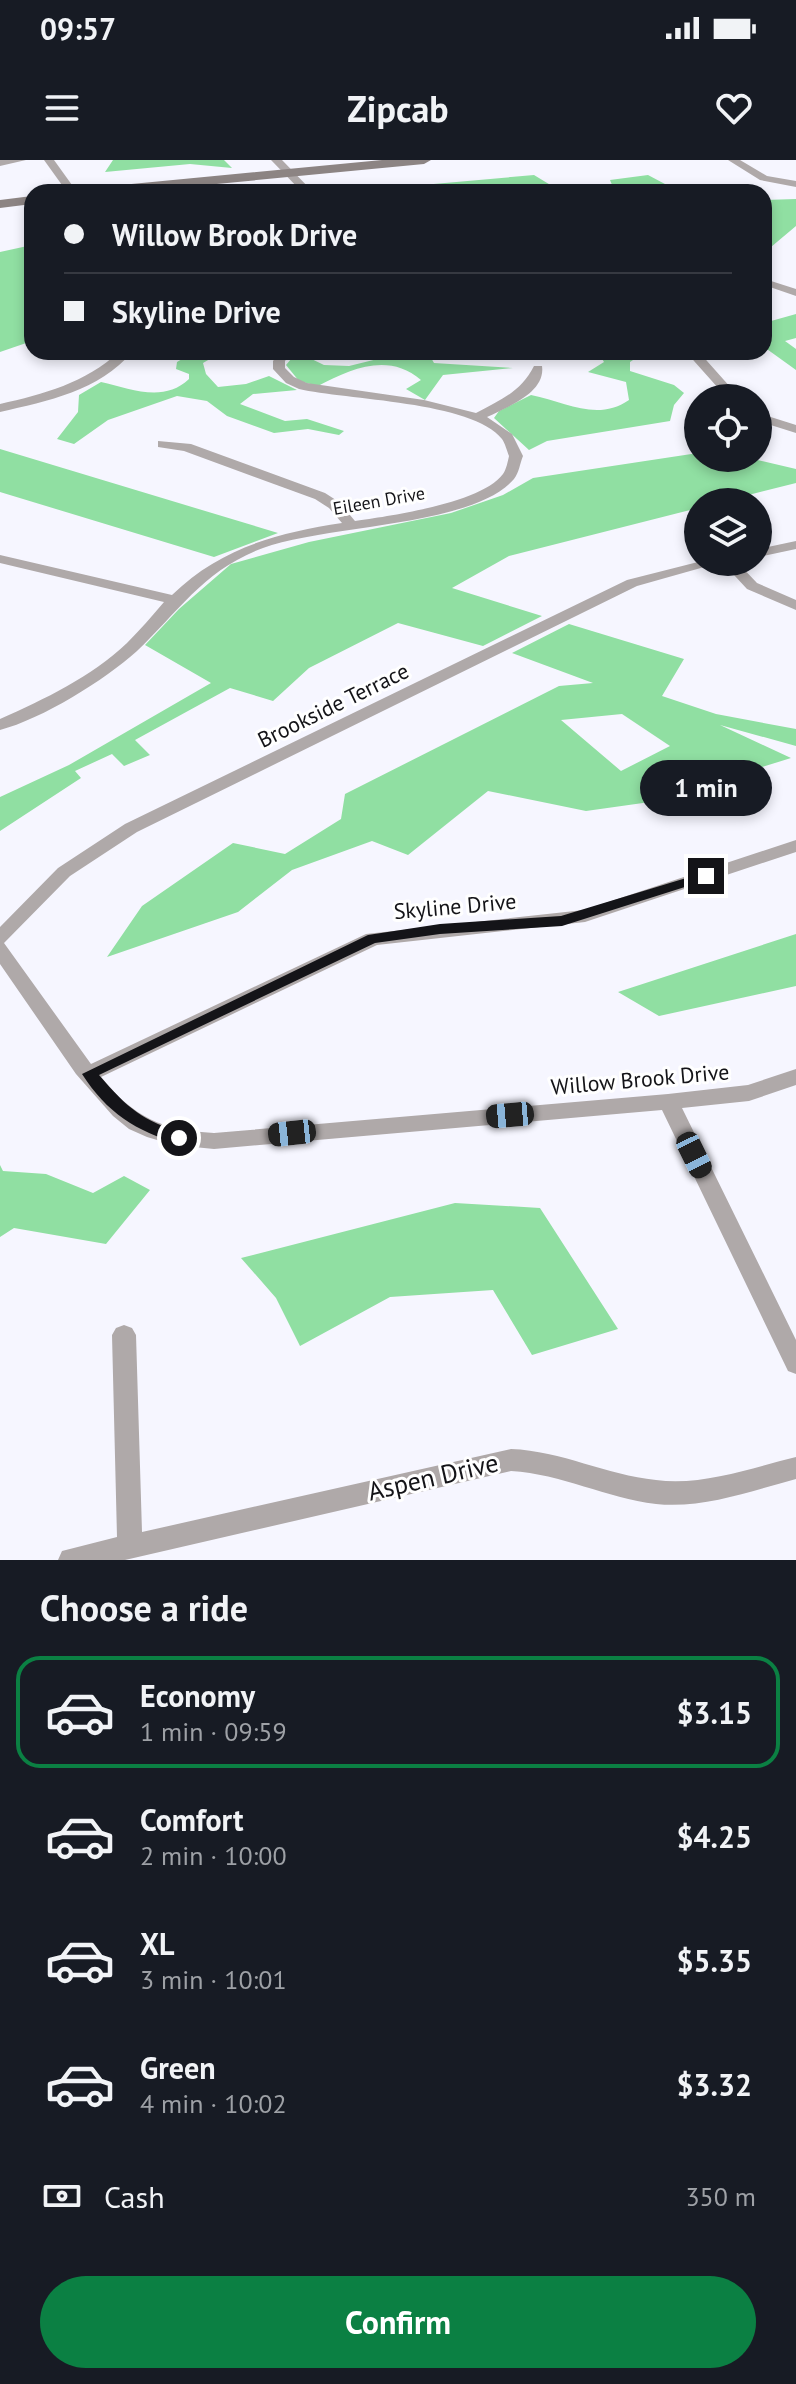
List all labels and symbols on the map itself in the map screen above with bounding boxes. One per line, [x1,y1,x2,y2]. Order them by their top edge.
street label: Eileen Drive [331,481,427,520]
street label: Brookside Terrace [253,656,413,754]
callout: 1 min [640,760,772,816]
route end [688,858,724,894]
street label: Skyline Drive [392,887,518,925]
street label: Willow Brook Drive [550,1057,730,1101]
car [485,1101,535,1129]
car [267,1119,317,1147]
route start [161,1120,197,1156]
car [673,1128,715,1182]
street label: Aspen Drive [364,1445,501,1508]

